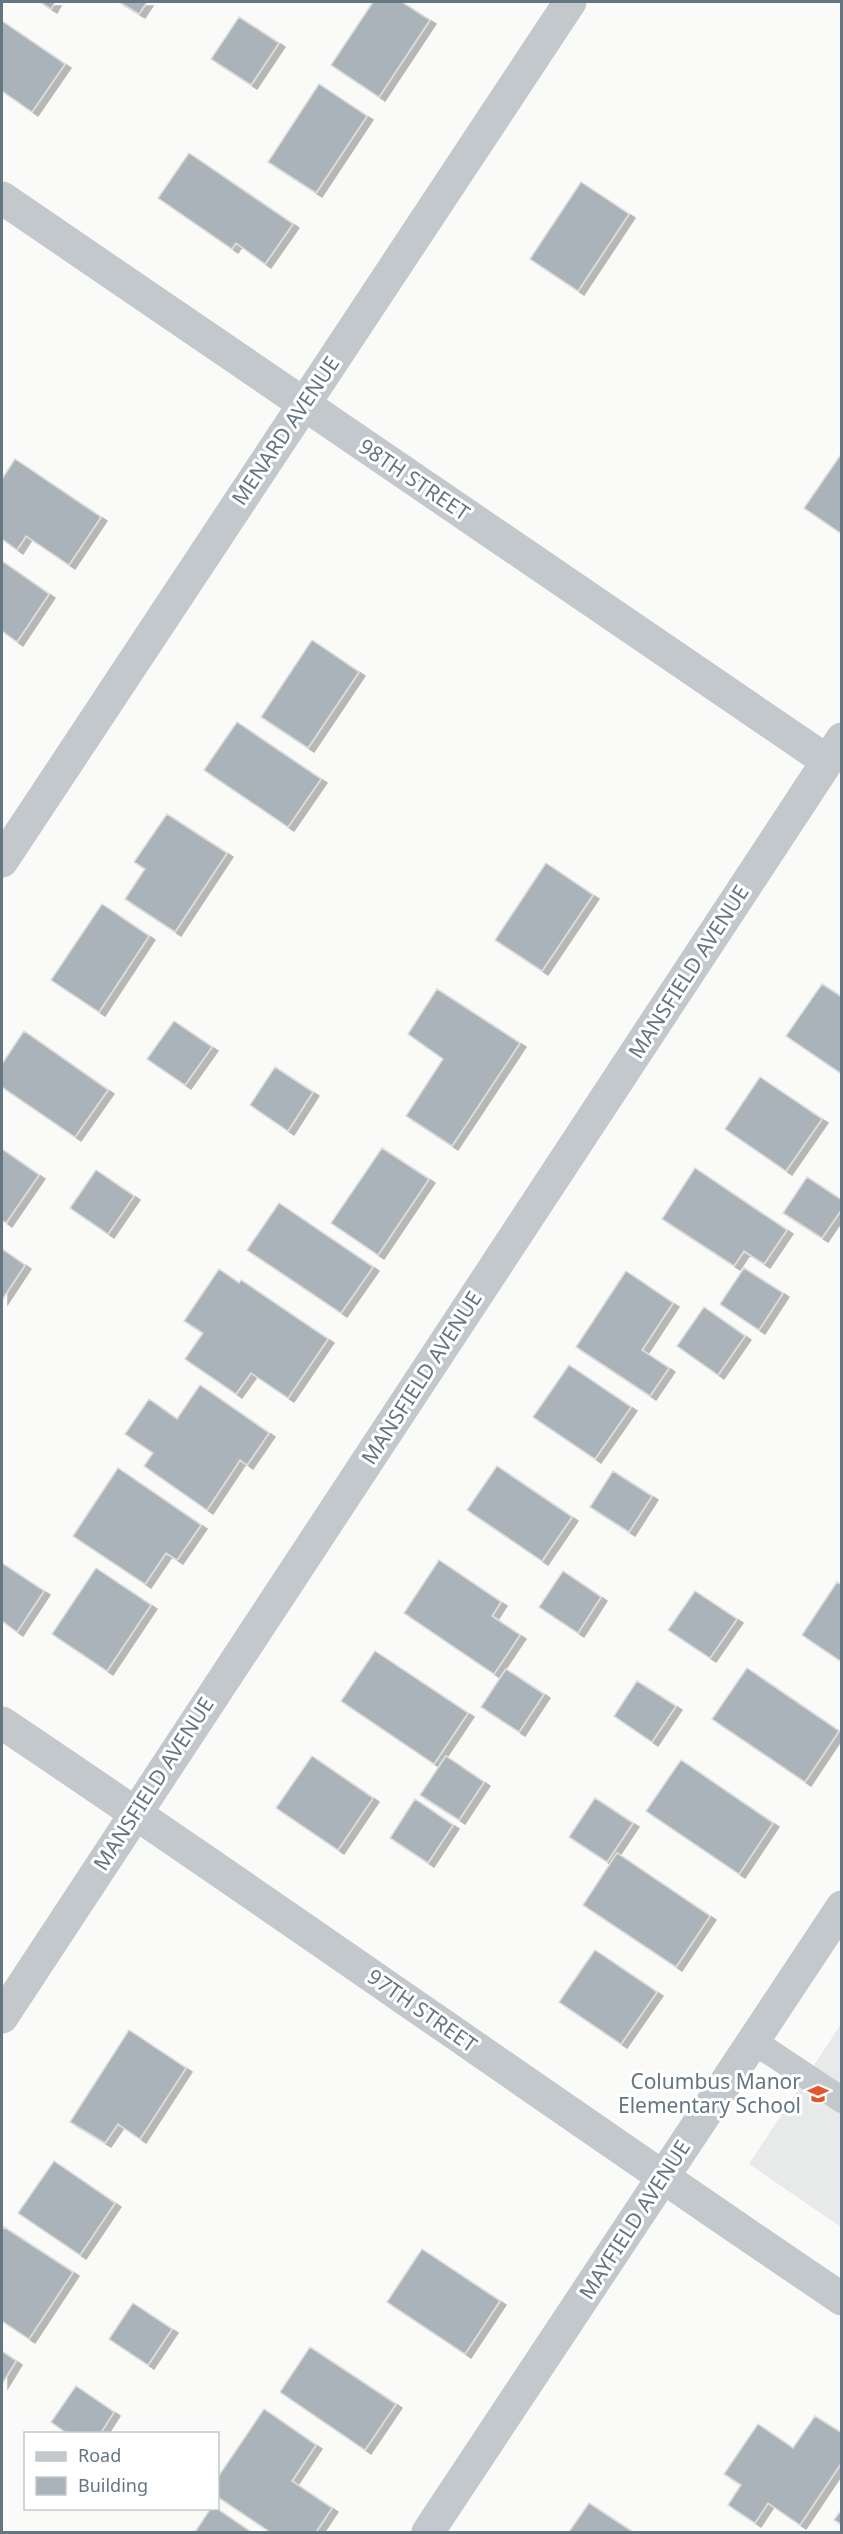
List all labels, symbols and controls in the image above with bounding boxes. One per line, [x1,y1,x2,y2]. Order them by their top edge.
street label: MENARD AVENUE [225,351,345,510]
street label: 98TH STREET [354,432,476,527]
street label: MANSFIELD AVENUE [622,879,755,1063]
street label: MANSFIELD AVENUE [355,1285,488,1469]
street label: MANSFIELD AVENUE [87,1691,220,1875]
street label: 97TH STREET [362,1962,483,2059]
place label: Columbus Manor Elementary School [618,2067,801,2119]
school or university icon: Columbus Manor Elementary School [806,2082,830,2106]
street label: MAYFIELD AVENUE [572,2134,696,2304]
legend [24,2432,219,2510]
text: Road [78,2443,121,2467]
text: Building [78,2473,148,2497]

